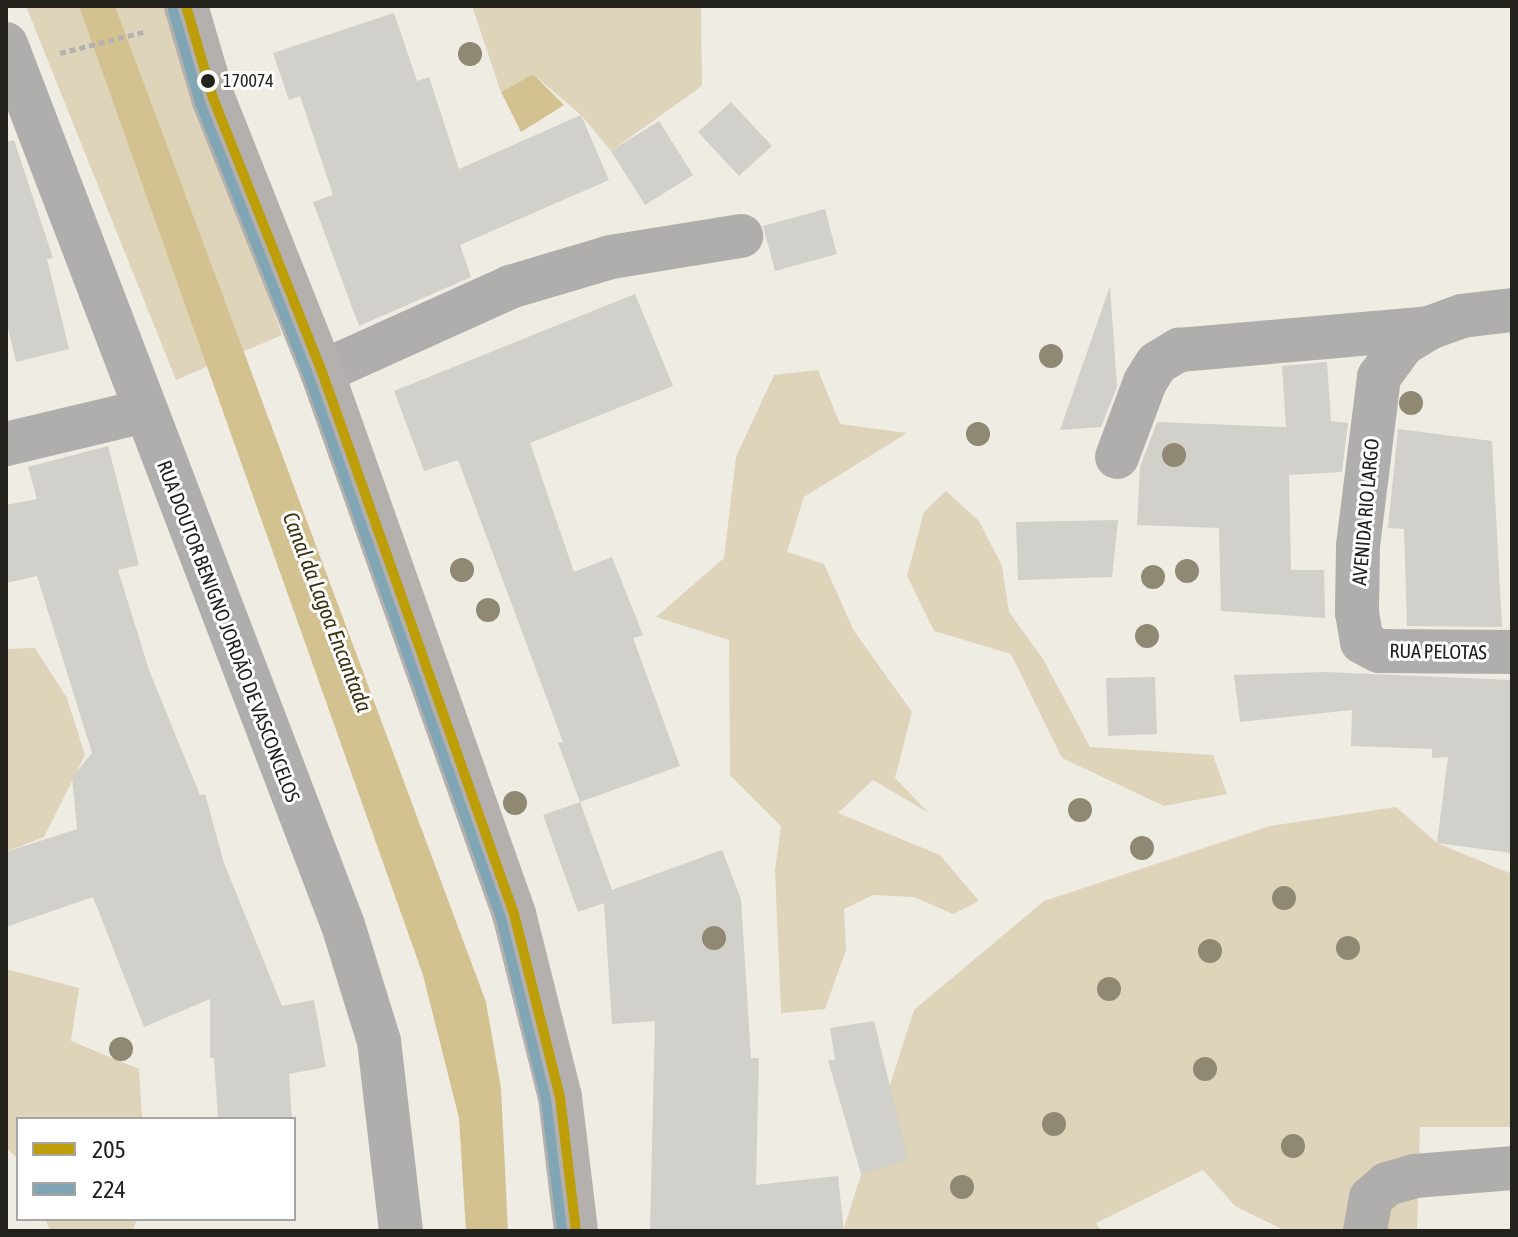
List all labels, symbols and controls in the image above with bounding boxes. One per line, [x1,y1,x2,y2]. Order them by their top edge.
place label: 170074 [223,70,274,92]
marker: 170074 [200,73,216,89]
street label: AVENIDA RIO LARGO [1347,437,1383,587]
street label: RUA DOUTOR BENIGNO JORDÃO DE VASCONCELOS [153,457,305,805]
water label: Canal da Lagoa Encantada [277,508,377,716]
street label: RUA PELOTAS [1389,638,1487,664]
legend [16,1117,296,1221]
text: 205 [92,1136,126,1163]
text: 224 [92,1176,126,1203]

